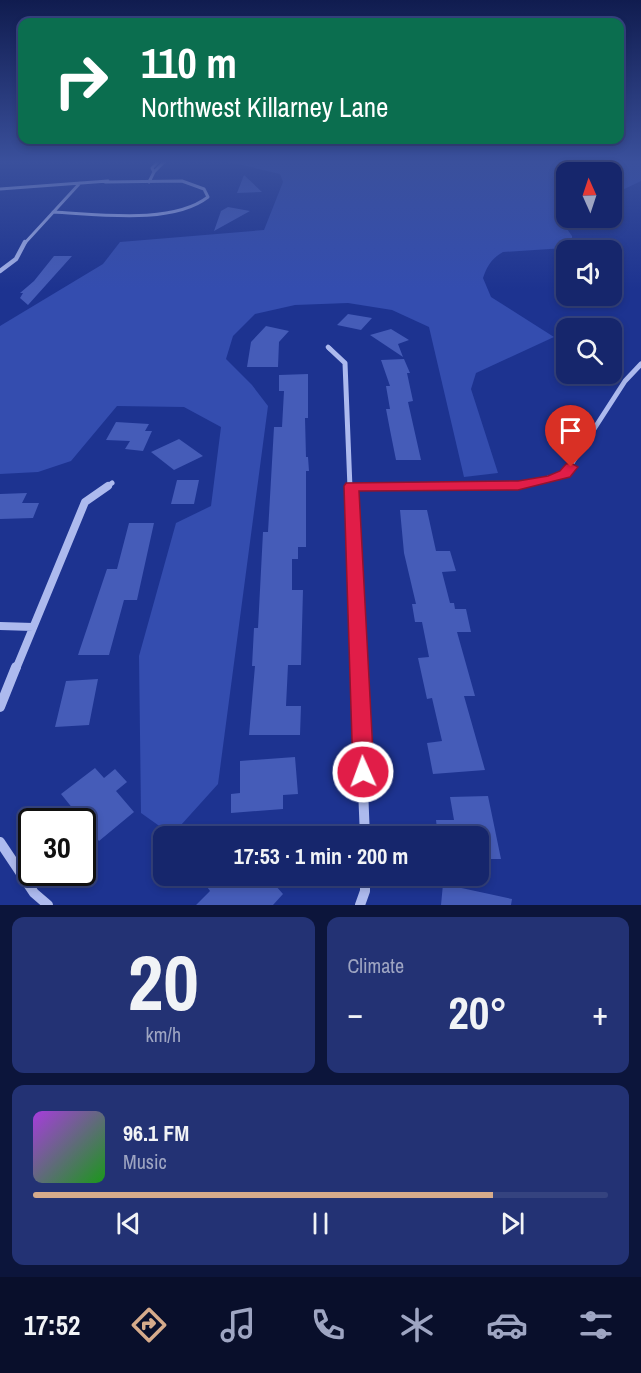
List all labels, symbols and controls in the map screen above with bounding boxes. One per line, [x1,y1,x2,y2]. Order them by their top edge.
text: 110 m [141,35,237,91]
icon: right [42,42,120,120]
text: Northwest Killarney Lane [141,89,388,125]
north arrow [556,162,622,228]
map controls [556,162,622,384]
button: sound [556,240,622,306]
button: search [556,318,622,384]
pin [545,405,596,467]
icon: arrive [554,414,587,447]
position arrow [331,740,395,804]
speed limit sign: 30 [18,808,96,886]
text: 17:53 · 1 min · 200 m [234,841,408,871]
text: 20 [128,929,199,1034]
text: Climate [348,952,404,979]
text: 20° [448,982,507,1043]
text: − [348,991,363,1035]
text: + [592,991,608,1035]
text: km/h [145,1021,181,1048]
text: 96.1 FM [123,1118,189,1148]
text: Music [123,1148,167,1175]
icon: previous [112,1207,145,1240]
icon: pause [304,1207,337,1240]
icon: next [496,1207,529,1240]
icon: directions [128,1304,170,1346]
icon: music [217,1304,259,1346]
icon: phone [307,1304,349,1346]
icon: climate [396,1304,438,1346]
icon: car [486,1304,528,1346]
icon: filters [575,1304,617,1346]
text: 17:52 [24,1307,80,1343]

